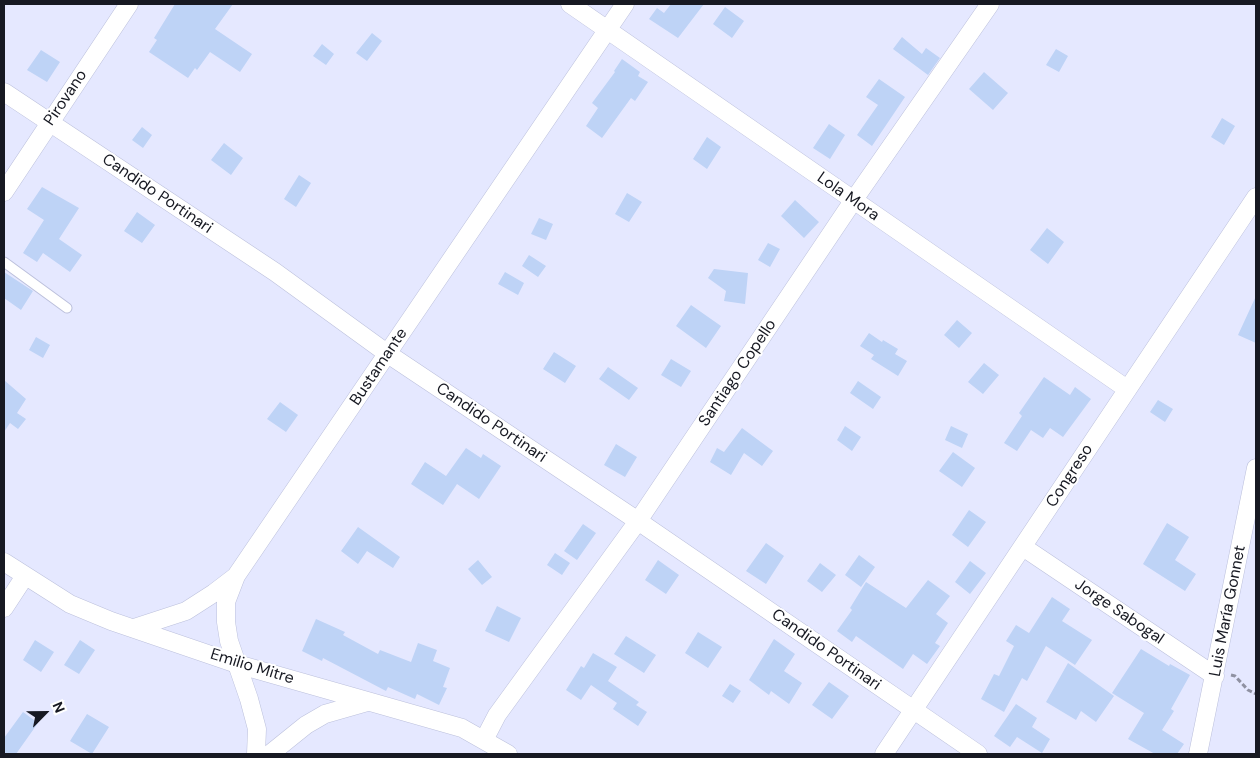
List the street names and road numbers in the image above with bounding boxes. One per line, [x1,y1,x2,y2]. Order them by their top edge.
street label: Pirovano [40,66,92,130]
street label: Candido Portinari [98,150,216,238]
street label: Lola Mora [813,169,883,225]
street label: Santiago Copello [695,316,781,430]
street label: Bustamante [346,325,412,409]
street label: Candido Portinari [432,379,550,467]
street label: Congreso [1043,441,1097,511]
street label: Luis María Gonnet [1206,544,1250,678]
street label: Jorge Sabogal [1071,575,1167,649]
street label: Candido Portinari [768,605,884,695]
street label: Emilio Mitre [208,645,296,689]

